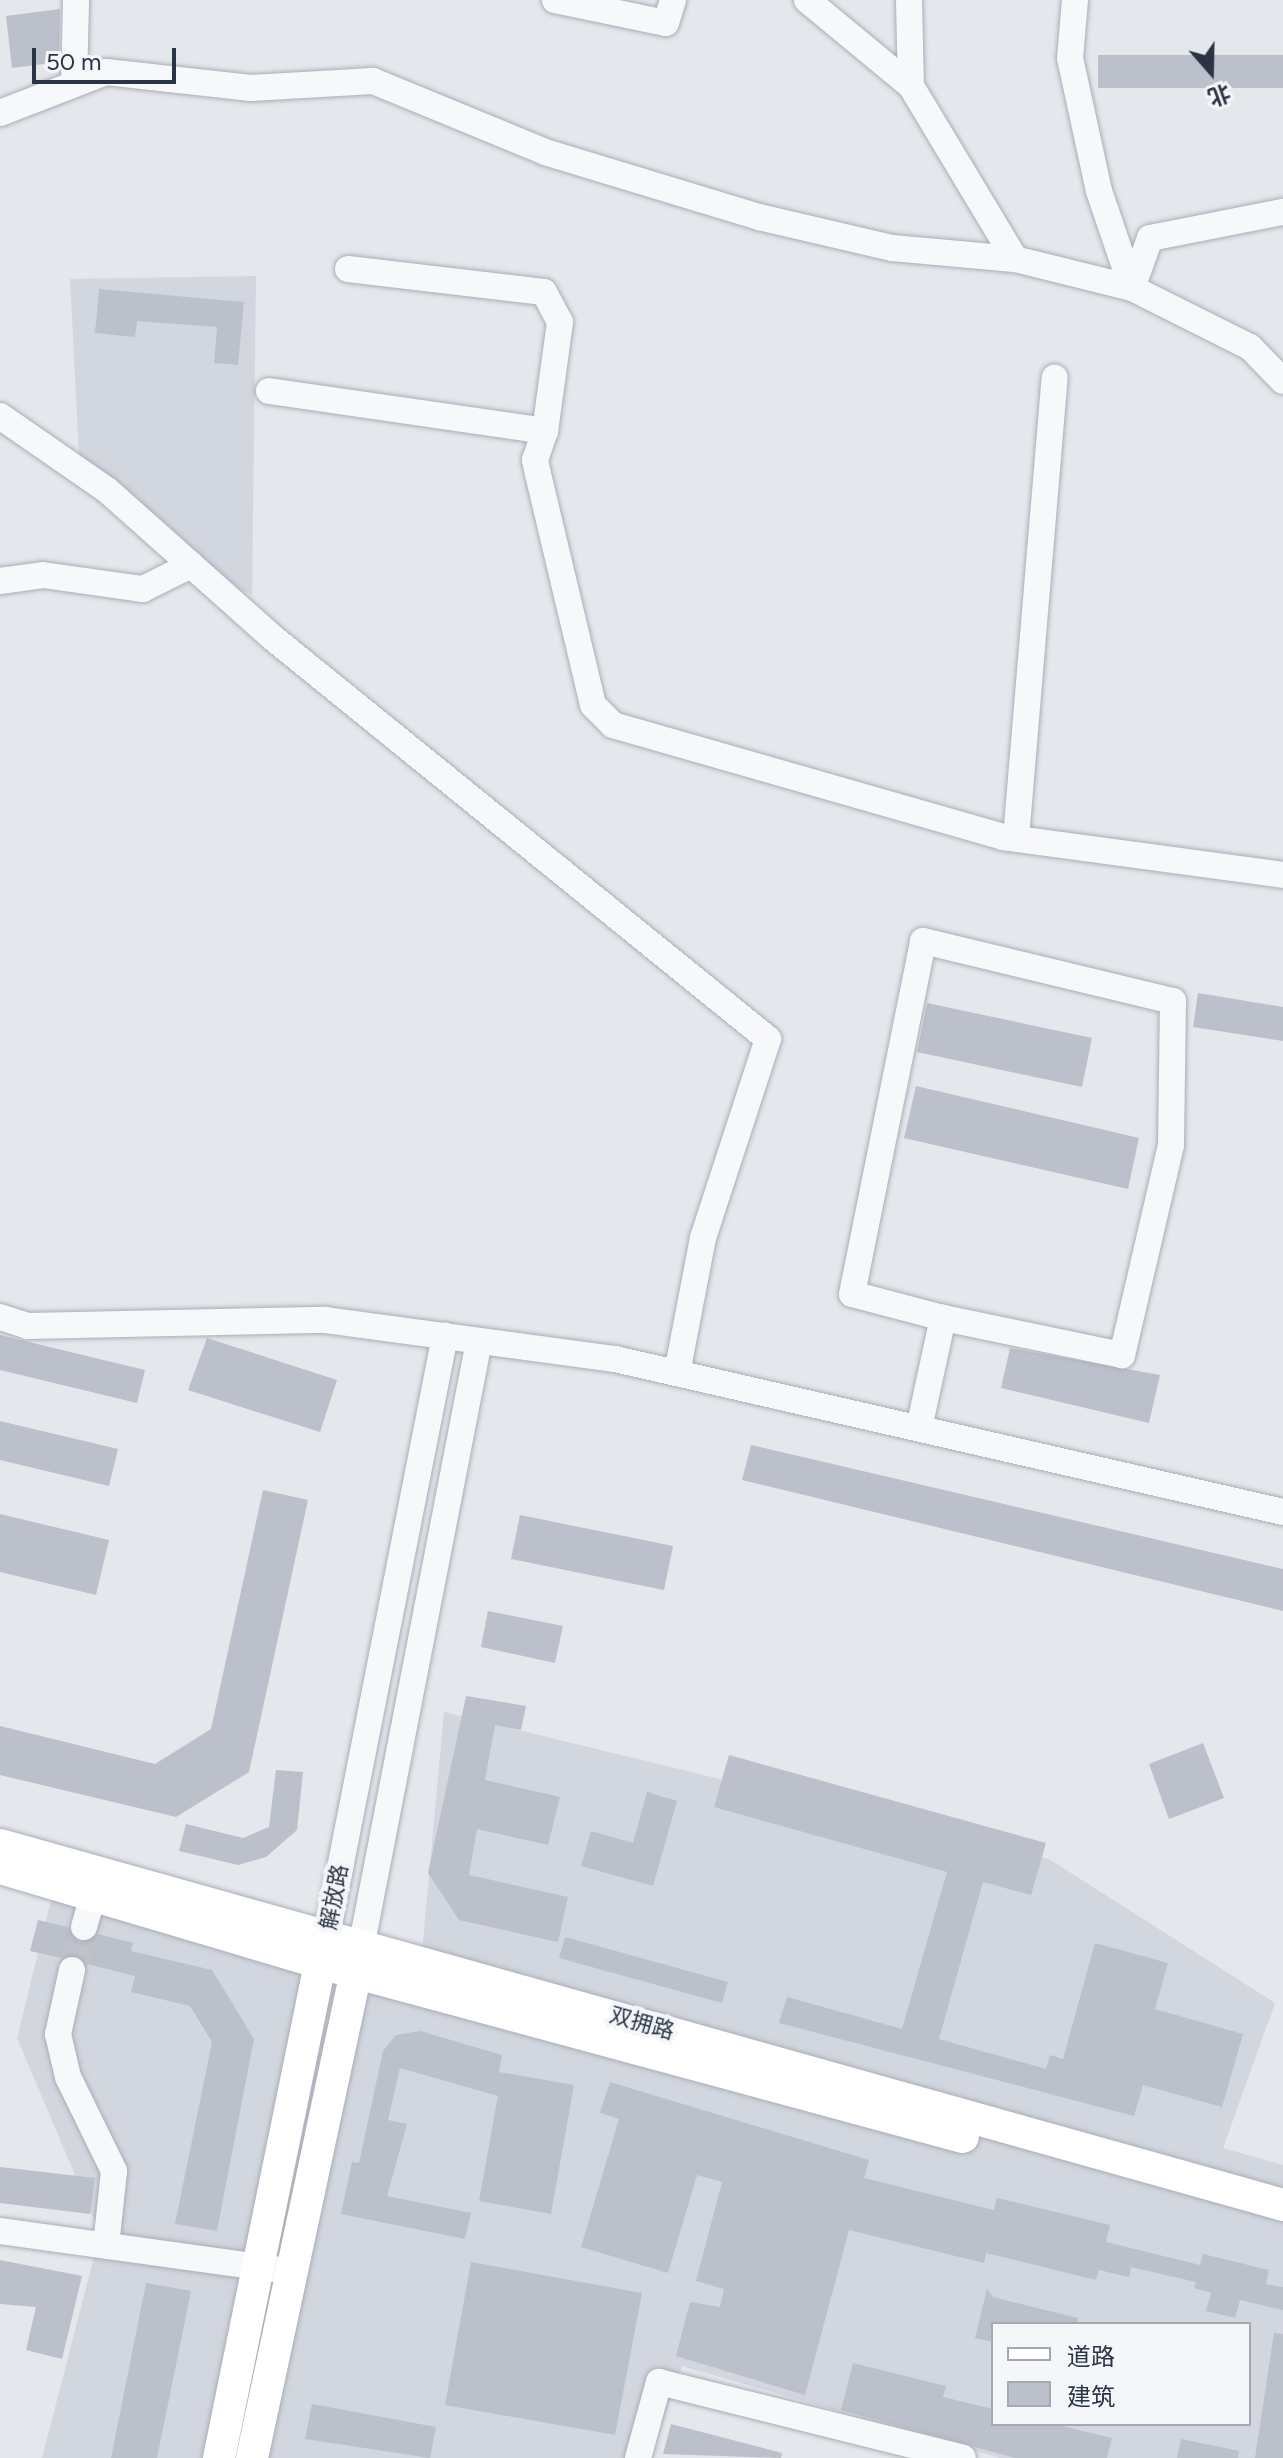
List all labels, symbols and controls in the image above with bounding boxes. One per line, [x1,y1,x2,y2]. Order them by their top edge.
scale bar [36,32,180,82]
north arrow [1171,32,1251,112]
text: 50 m [46,47,102,76]
text: 北 [1204,79,1234,111]
street label: 解放路 [315,1862,353,1932]
street label: 双拥路 [607,2001,677,2045]
legend [991,2322,1251,2426]
text: 道路 [1067,2342,1115,2371]
text: 建筑 [1067,2382,1115,2411]

